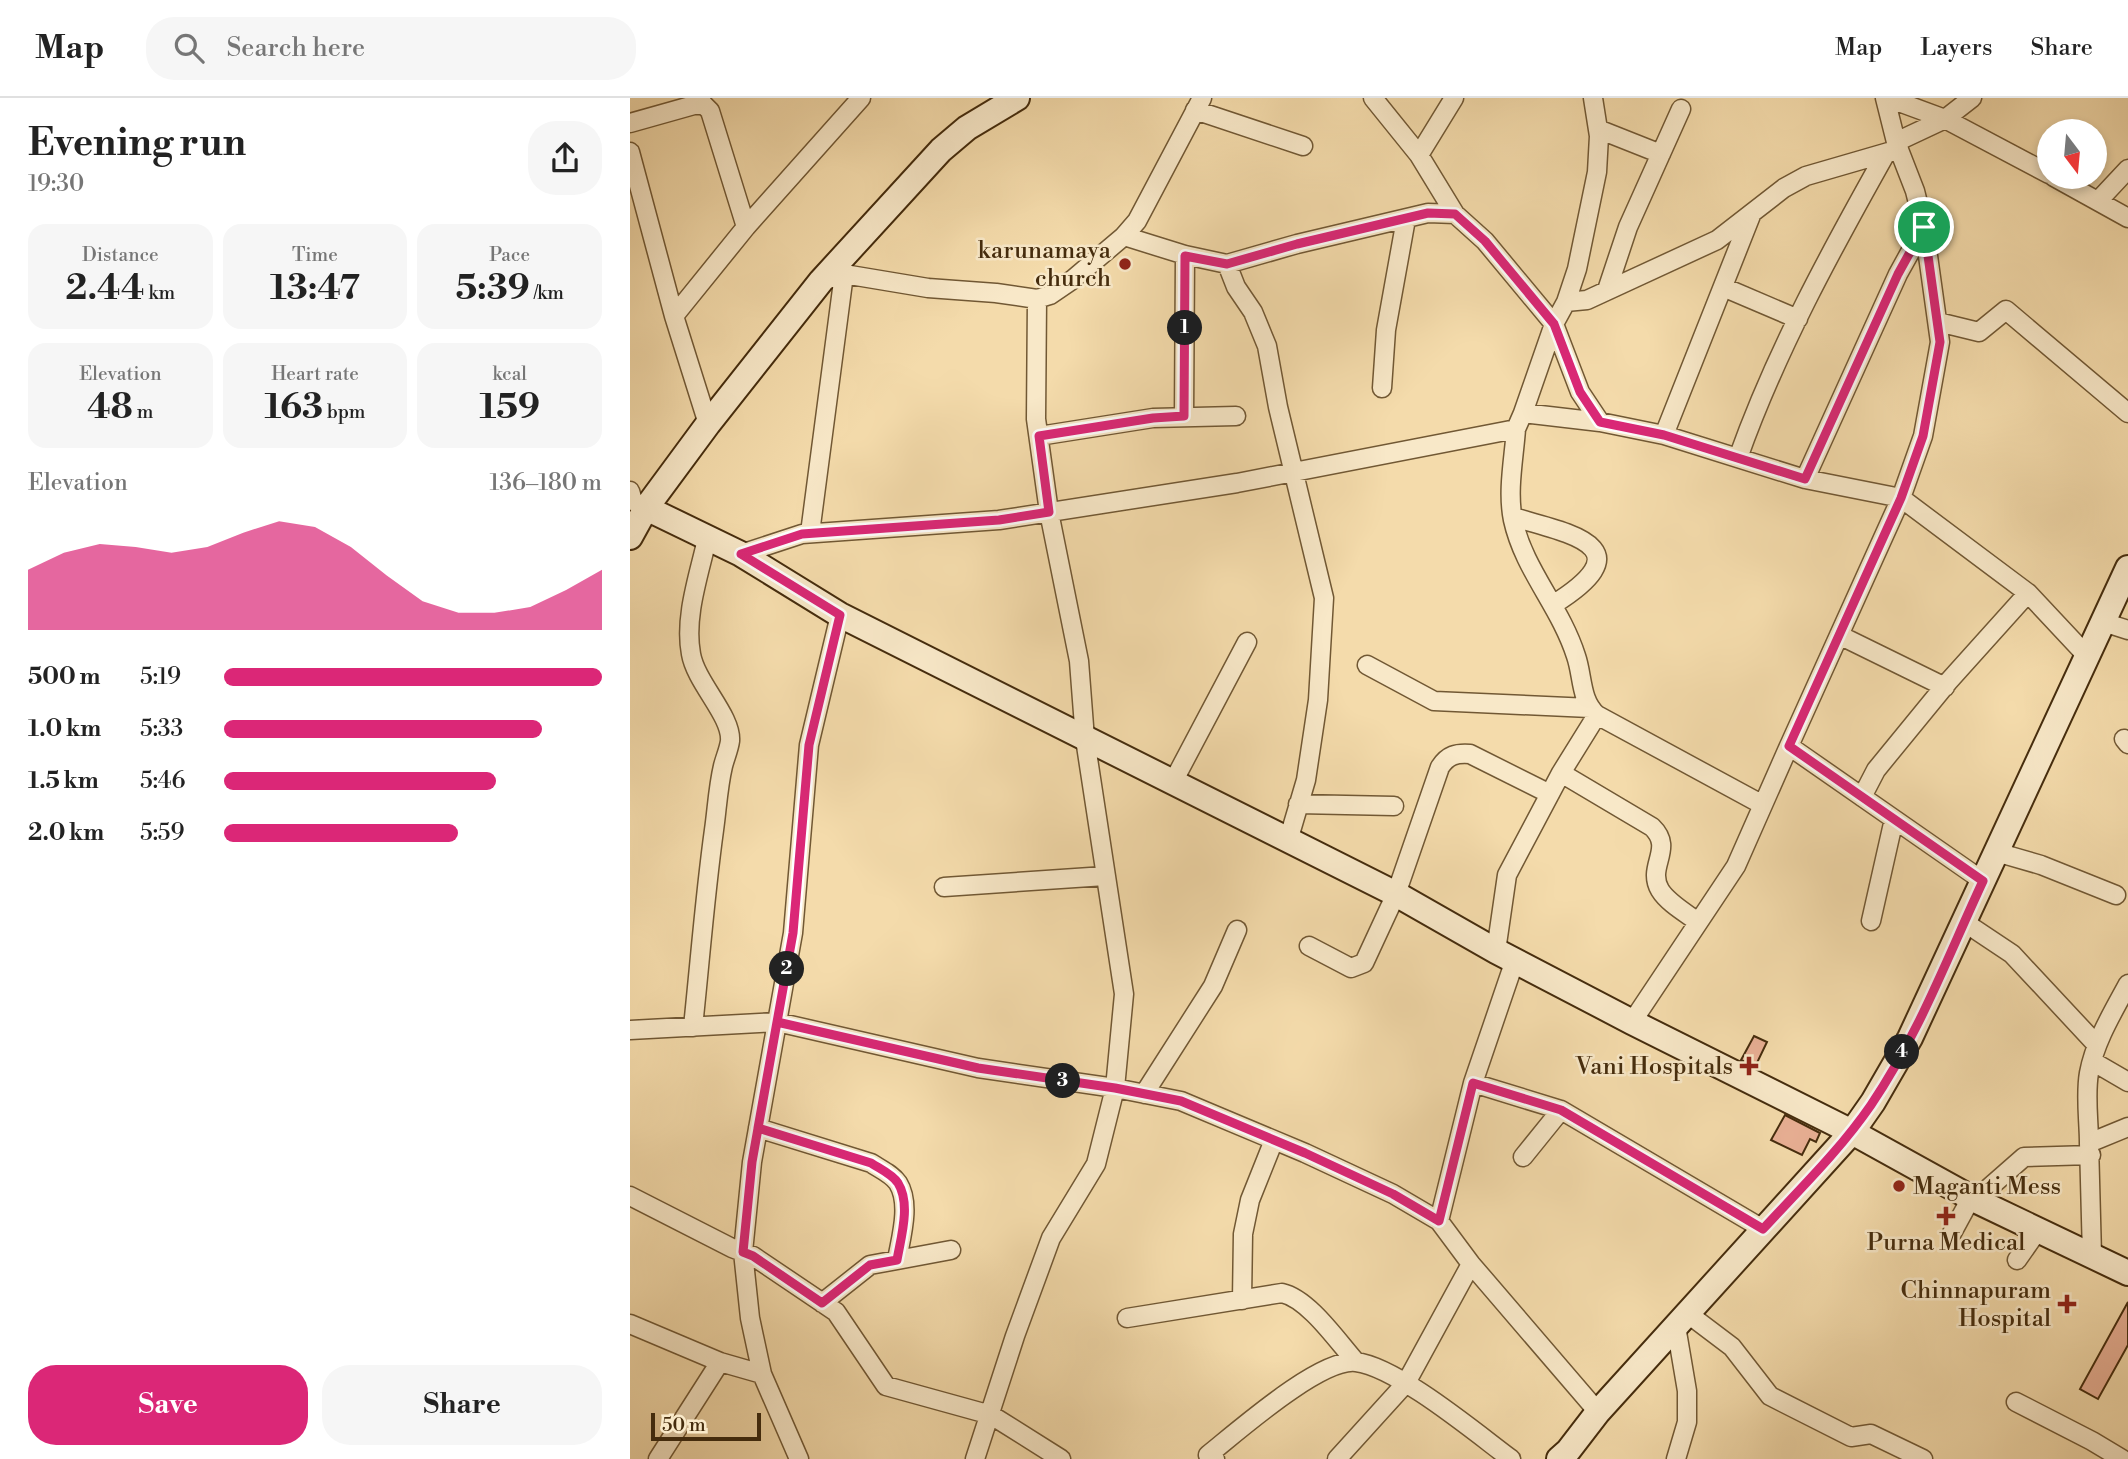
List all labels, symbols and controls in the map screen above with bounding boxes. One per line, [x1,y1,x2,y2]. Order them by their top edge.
search box [146,17,636,80]
text: Map [35,28,104,69]
icon: search [170,29,208,67]
text: Search here [226,32,365,64]
text: Map [1835,33,1882,63]
text: Layers [1920,33,1992,63]
text: Share [2030,33,2093,63]
north arrow [2037,119,2107,189]
map controls [2037,119,2107,189]
text: Evening run [28,120,246,167]
button: share [528,121,602,195]
text: 19:30 [28,170,84,198]
pin [1894,197,1954,257]
icon: arrive [1905,208,1943,246]
place label: karunamaya church [978,236,1112,294]
text: Distance [82,243,159,267]
text: Time [292,243,338,267]
text: Pace [489,243,530,267]
marker: karunamaya church [1117,256,1133,272]
text: 2.44 [66,267,145,310]
text: 13:47 [270,267,360,310]
text: 5:39 [455,267,530,310]
text: km [145,281,175,305]
text: /km [530,281,564,305]
pin: 1 [1168,310,1202,345]
text: 1 [1180,315,1189,339]
text: Elevation [79,362,161,386]
text: Heart rate [271,362,359,386]
text: kcal [492,362,527,386]
text: 48 [87,386,133,429]
text: 163 [264,386,323,429]
text: 159 [479,386,540,429]
text: m [133,400,153,424]
text: bpm [323,400,366,424]
text: Elevation [28,469,128,497]
text: 136–180 m [489,469,602,497]
text: 500 m [28,663,100,691]
text: 5:19 [140,663,181,691]
text: 1.0 km [28,715,101,743]
text: 5:33 [140,715,183,743]
text: 1.5 km [28,767,99,795]
text: 5:46 [140,767,186,795]
text: 2.0 km [28,819,104,847]
text: 5:59 [140,819,184,847]
pin: 2 [770,952,804,986]
text: 2 [781,956,792,980]
pin: 4 [1884,1034,1920,1070]
text: 4 [1895,1039,1908,1063]
place label: Vani Hospitals [1574,1052,1733,1082]
marker: Vani Hospitals [1739,1056,1759,1076]
pin: 3 [1046,1063,1080,1098]
text: 3 [1057,1068,1068,1092]
place label: Maganti Mess [1913,1172,2061,1202]
marker: Maganti Mess [1891,1178,1907,1194]
marker: Purna Medical [1938,1208,1954,1224]
place label: Purna Medical [1867,1228,2025,1258]
place label: Chinnapuram Hospital [1901,1276,2051,1334]
marker: Chinnapuram Hospital [2057,1294,2077,1314]
button: Save [28,1365,308,1445]
button: Share [322,1365,602,1445]
scale bar [651,1410,761,1442]
text: 50 m [662,1413,706,1437]

